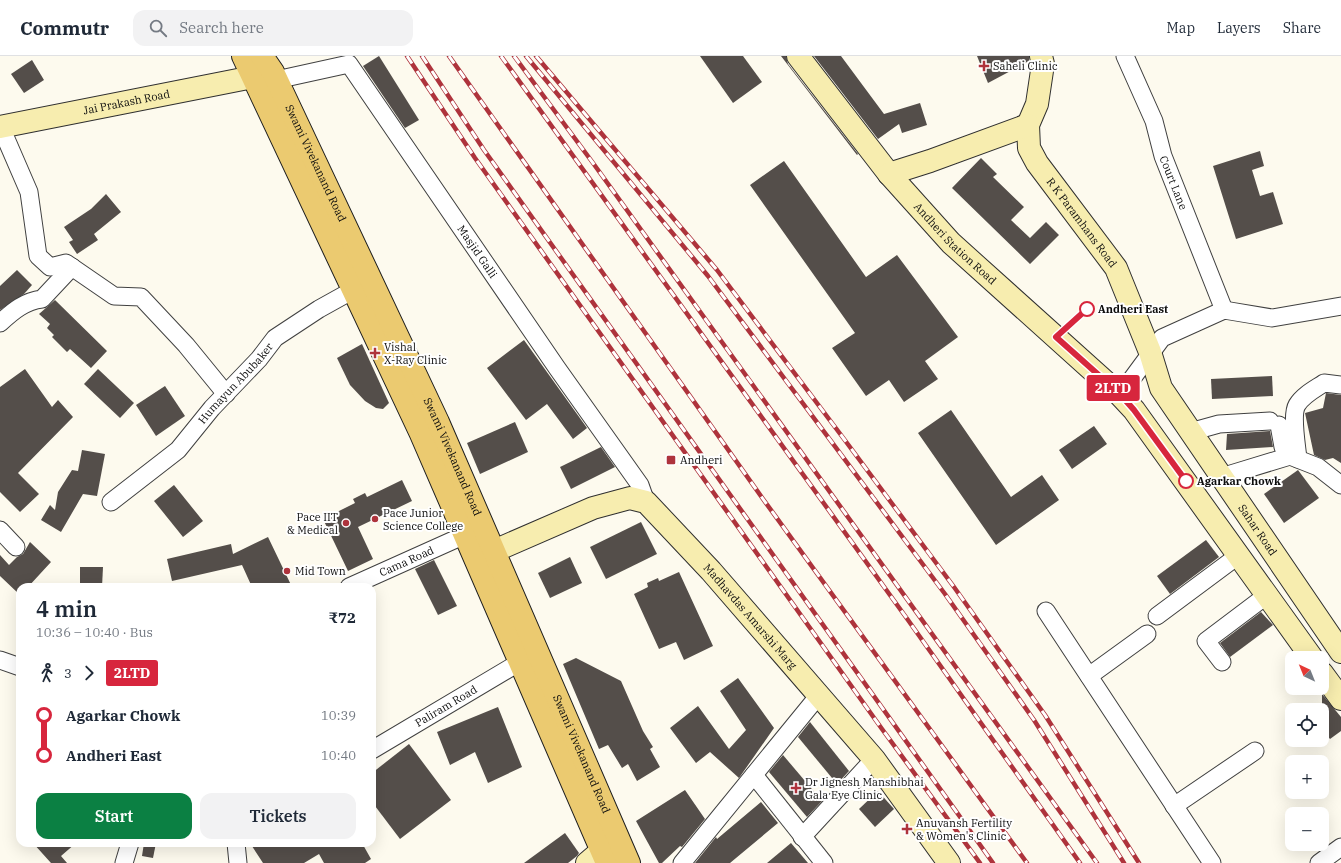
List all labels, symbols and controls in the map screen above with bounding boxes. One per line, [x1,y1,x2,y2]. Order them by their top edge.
search box [133,10,413,46]
text: Commutr [20,16,109,40]
icon: search [147,17,169,39]
text: Search here [179,18,264,37]
text: Map [1167,19,1195,37]
text: Layers [1217,19,1261,37]
text: Share [1283,19,1321,37]
place label: Saheli Clinic [993,59,1058,73]
marker: Saheli Clinic [978,60,990,72]
street label: Jai Prakash Road [82,87,171,117]
street label: Swami Vivekanand Road [282,102,350,224]
street label: Court Lane [1157,154,1191,212]
street label: R K Paramhans Road [1044,175,1120,270]
street label: Andheri Station Road [911,200,999,288]
street label: Masjid Galli [454,222,501,281]
marker: Andheri East [1079,301,1095,317]
place label: Andheri East [1098,302,1168,316]
street label: Humayun Abubaker [195,340,276,427]
place label: Vishal X-Ray Clinic [384,340,447,367]
marker: Vishal X-Ray Clinic [369,347,381,359]
line badge: 2LTD [1085,375,1141,401]
text: 2LTD [1095,379,1131,397]
street label: Swami Vivekanand Road [420,395,485,518]
place label: Andheri [680,453,723,467]
marker: Andheri [665,454,677,466]
marker: Agarkar Chowk [1178,473,1194,489]
place label: Agarkar Chowk [1197,474,1281,488]
street label: Sahar Road [1235,502,1280,559]
place label: Pace Junior Science College [383,506,463,533]
place label: Pace IIT & Medical [287,510,338,537]
marker: Pace Junior Science College [370,514,380,524]
marker: Pace IIT & Medical [341,518,351,528]
street label: Cama Road [377,543,436,580]
street label: Madhavdas Amarshi Marg [701,561,800,672]
place label: Mid Town [295,564,346,578]
marker: Mid Town [282,566,292,576]
text: 4 min [36,594,97,623]
text: ₹72 [328,608,356,627]
text: 10:36 – 10:40 · Bus [36,624,153,641]
north arrow [1285,651,1329,695]
map controls [1285,651,1329,851]
icon: walk [36,662,58,684]
icon: forward [78,662,100,684]
text: 2LTD [114,664,150,682]
text: 3 [64,665,72,682]
street label: Paliram Road [412,682,480,730]
street label: Swami Vivekanand Road [550,692,614,816]
button: locate [1285,703,1329,747]
text: Agarkar Chowk [66,706,180,725]
text: 10:39 [321,707,356,724]
text: Andheri East [66,746,162,765]
text: 10:40 [321,747,356,764]
button: + [1285,755,1329,799]
place label: Dr Jignesh Manshibhai Gala Eye Clinic [805,775,924,802]
marker: Dr Jignesh Manshibhai Gala Eye Clinic [790,782,802,794]
button: Start [36,793,192,839]
button: Tickets [200,793,356,839]
button: − [1285,807,1329,851]
place label: Anuvansh Fertility & Women's Clinic [916,816,1012,843]
marker: Anuvansh Fertility & Women's Clinic [901,823,913,835]

